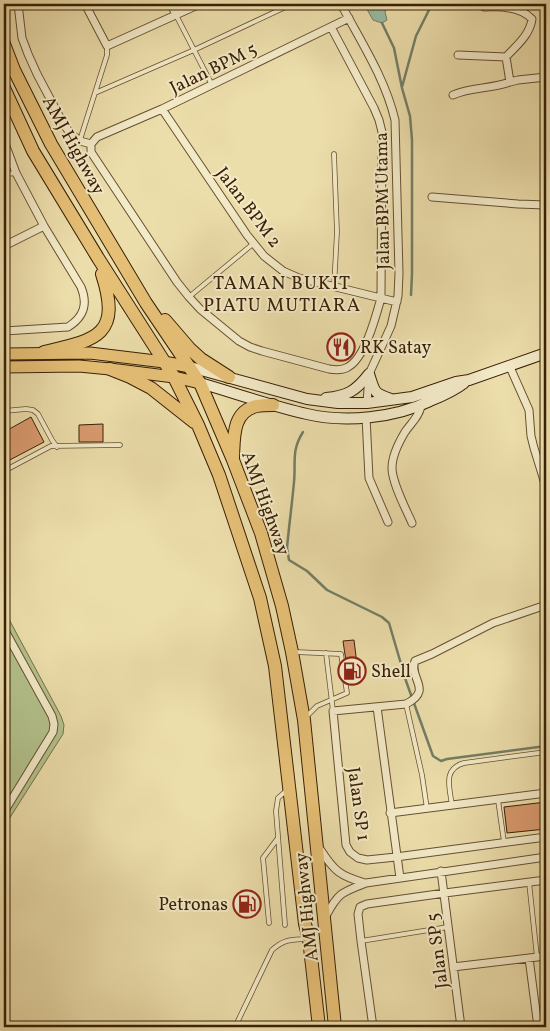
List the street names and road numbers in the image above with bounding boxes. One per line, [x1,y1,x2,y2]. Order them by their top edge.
street label: Jalan BPM 5 [166,37,261,101]
street label: AMJ Highway [35,92,110,200]
street label: Jalan BPM Utama [370,132,397,270]
street label: Jalan BPM 2 [209,162,286,253]
street label: AMJ Highway [234,448,295,559]
street label: Jalan SP 1 [340,766,375,843]
street label: AMJ Highway [289,851,326,962]
street label: Jalan SP 5 [421,911,456,990]

